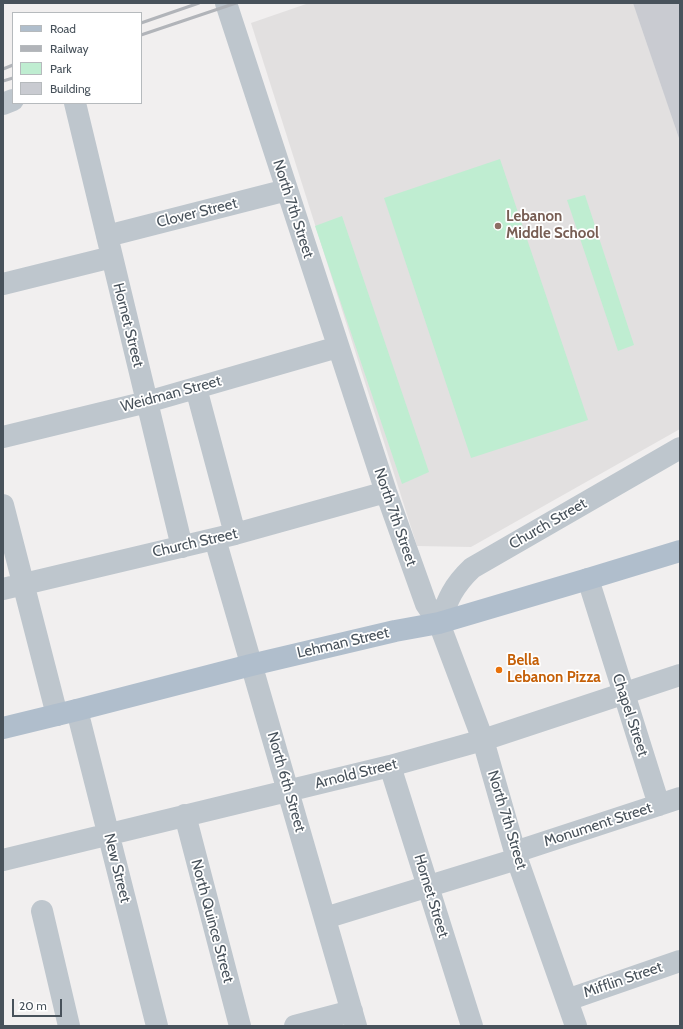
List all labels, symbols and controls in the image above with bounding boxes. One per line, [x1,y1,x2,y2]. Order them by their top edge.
legend [12,12,142,104]
text: Road [50,21,76,36]
text: Railway [50,41,88,56]
text: Park [50,61,72,76]
text: Building [50,81,91,96]
street label: North 7th Street [269,157,317,261]
street label: Clover Street [155,194,239,232]
place label: Lebanon Middle School [506,208,599,243]
marker: Lebanon Middle School [493,221,503,231]
street label: Hornet Street [109,281,147,369]
street label: Weidman Street [119,372,223,416]
street label: North 7th Street [370,466,420,568]
street label: Church Street [506,495,590,553]
street label: Church Street [151,524,239,562]
street label: Lehman Street [295,624,391,662]
place label: Bella Lebanon Pizza [507,652,601,687]
marker: Bella Lebanon Pizza [494,665,504,675]
street label: Chapel Street [608,671,652,759]
street label: North 6th Street [263,730,309,834]
street label: Arnold Street [313,755,399,793]
street label: North 7th Street [483,768,531,872]
street label: Monument Street [542,799,654,851]
street label: New Street [100,831,134,905]
street label: Hornet Street [410,852,452,940]
street label: North Quince Street [187,857,237,985]
street label: Mifflin Street [581,958,665,1002]
scale bar [14,991,64,1017]
text: 20 m [19,998,47,1013]

